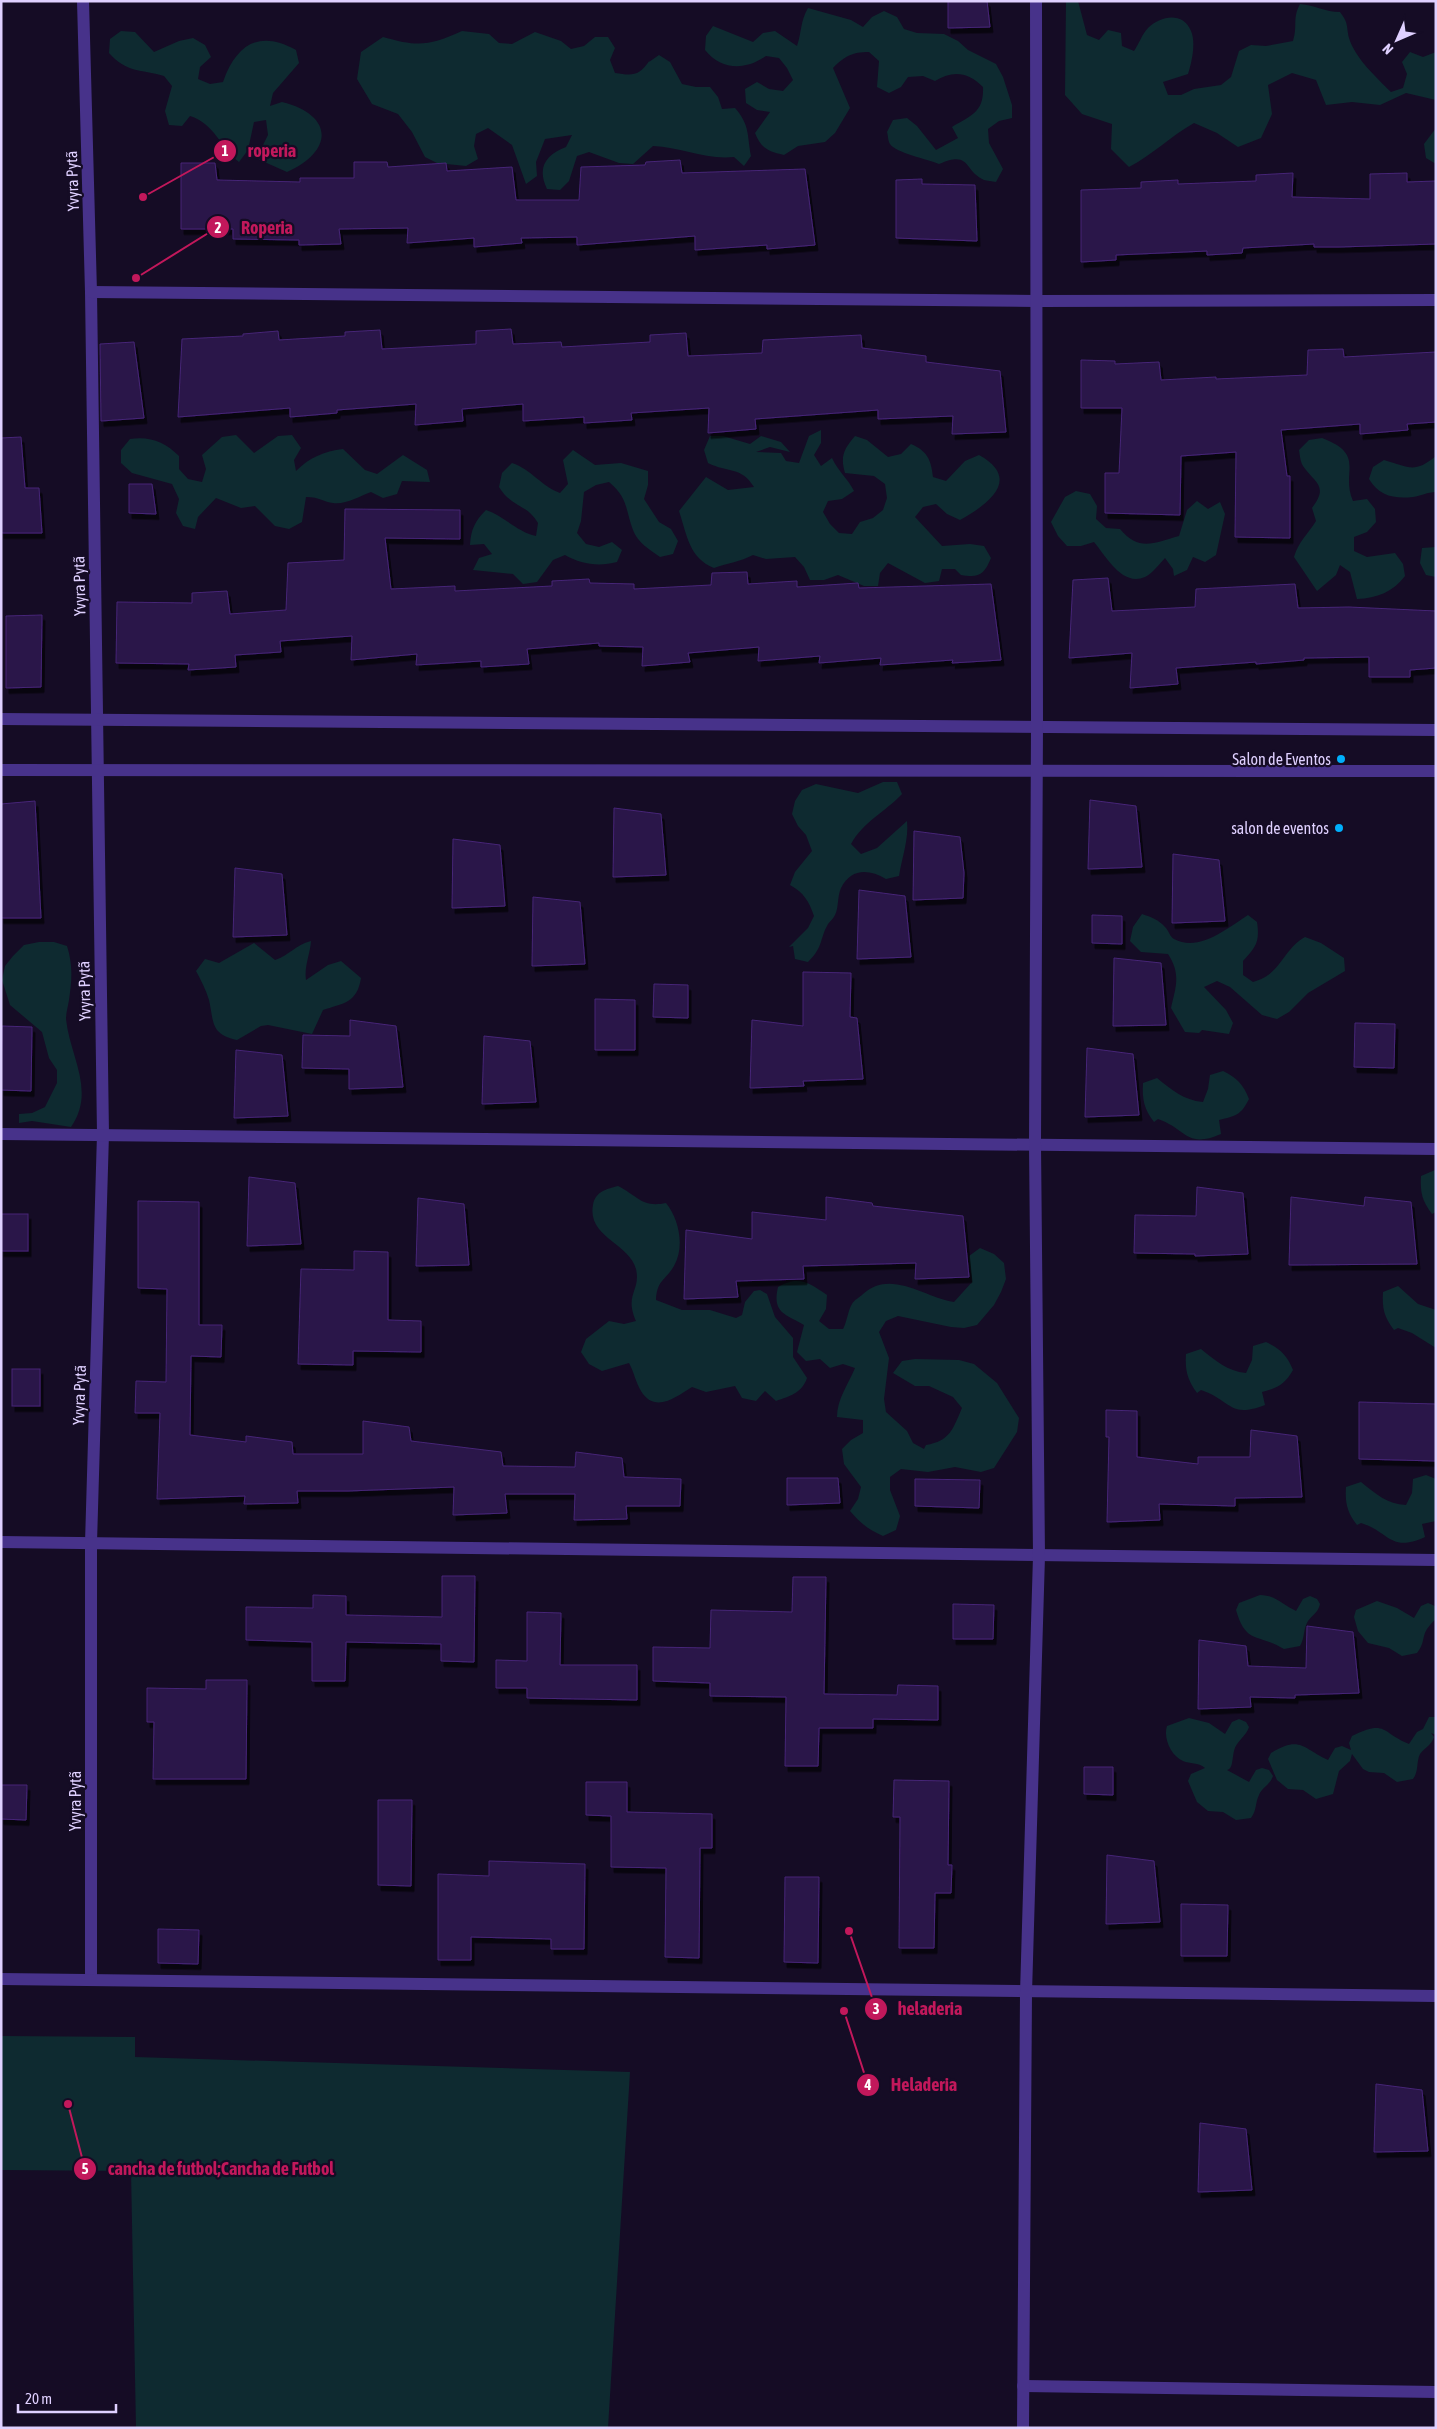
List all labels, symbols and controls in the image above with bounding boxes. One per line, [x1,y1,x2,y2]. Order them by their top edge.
north arrow [1372,15,1422,65]
text: N [1379,41,1396,58]
callout: roperia [213,134,306,167]
text: roperia [248,140,296,161]
text: 1 [221,142,229,159]
street label: Yvyra Pytã [62,150,83,211]
callout: Roperia [206,211,303,244]
text: Roperia [241,217,293,238]
text: 2 [214,219,222,236]
street label: Yvyra Pytã [69,556,90,616]
place label: Salon de Eventos [1232,750,1331,768]
marker: Salon de Eventos [1335,753,1347,765]
place label: salon de eventos [1231,819,1329,837]
marker: salon de eventos [1333,822,1345,834]
street label: Yvyra Pytã [74,961,95,1021]
street label: Yvyra Pytã [69,1365,90,1426]
street label: Yvyra Pytã [66,1771,85,1831]
callout: heladeria [863,1992,973,2025]
text: heladeria [898,1998,962,2019]
text: 3 [872,2000,880,2017]
callout: Heladeria [856,2068,967,2101]
text: Heladeria [891,2074,957,2095]
text: 4 [863,2076,872,2093]
callout: cancha de futbol;Cancha de Futbol [72,2152,344,2185]
text: cancha de futbol;Cancha de Futbol [108,2158,334,2179]
text: 5 [81,2160,89,2177]
scale bar [18,2382,115,2414]
text: 20 m [25,2390,52,2407]

